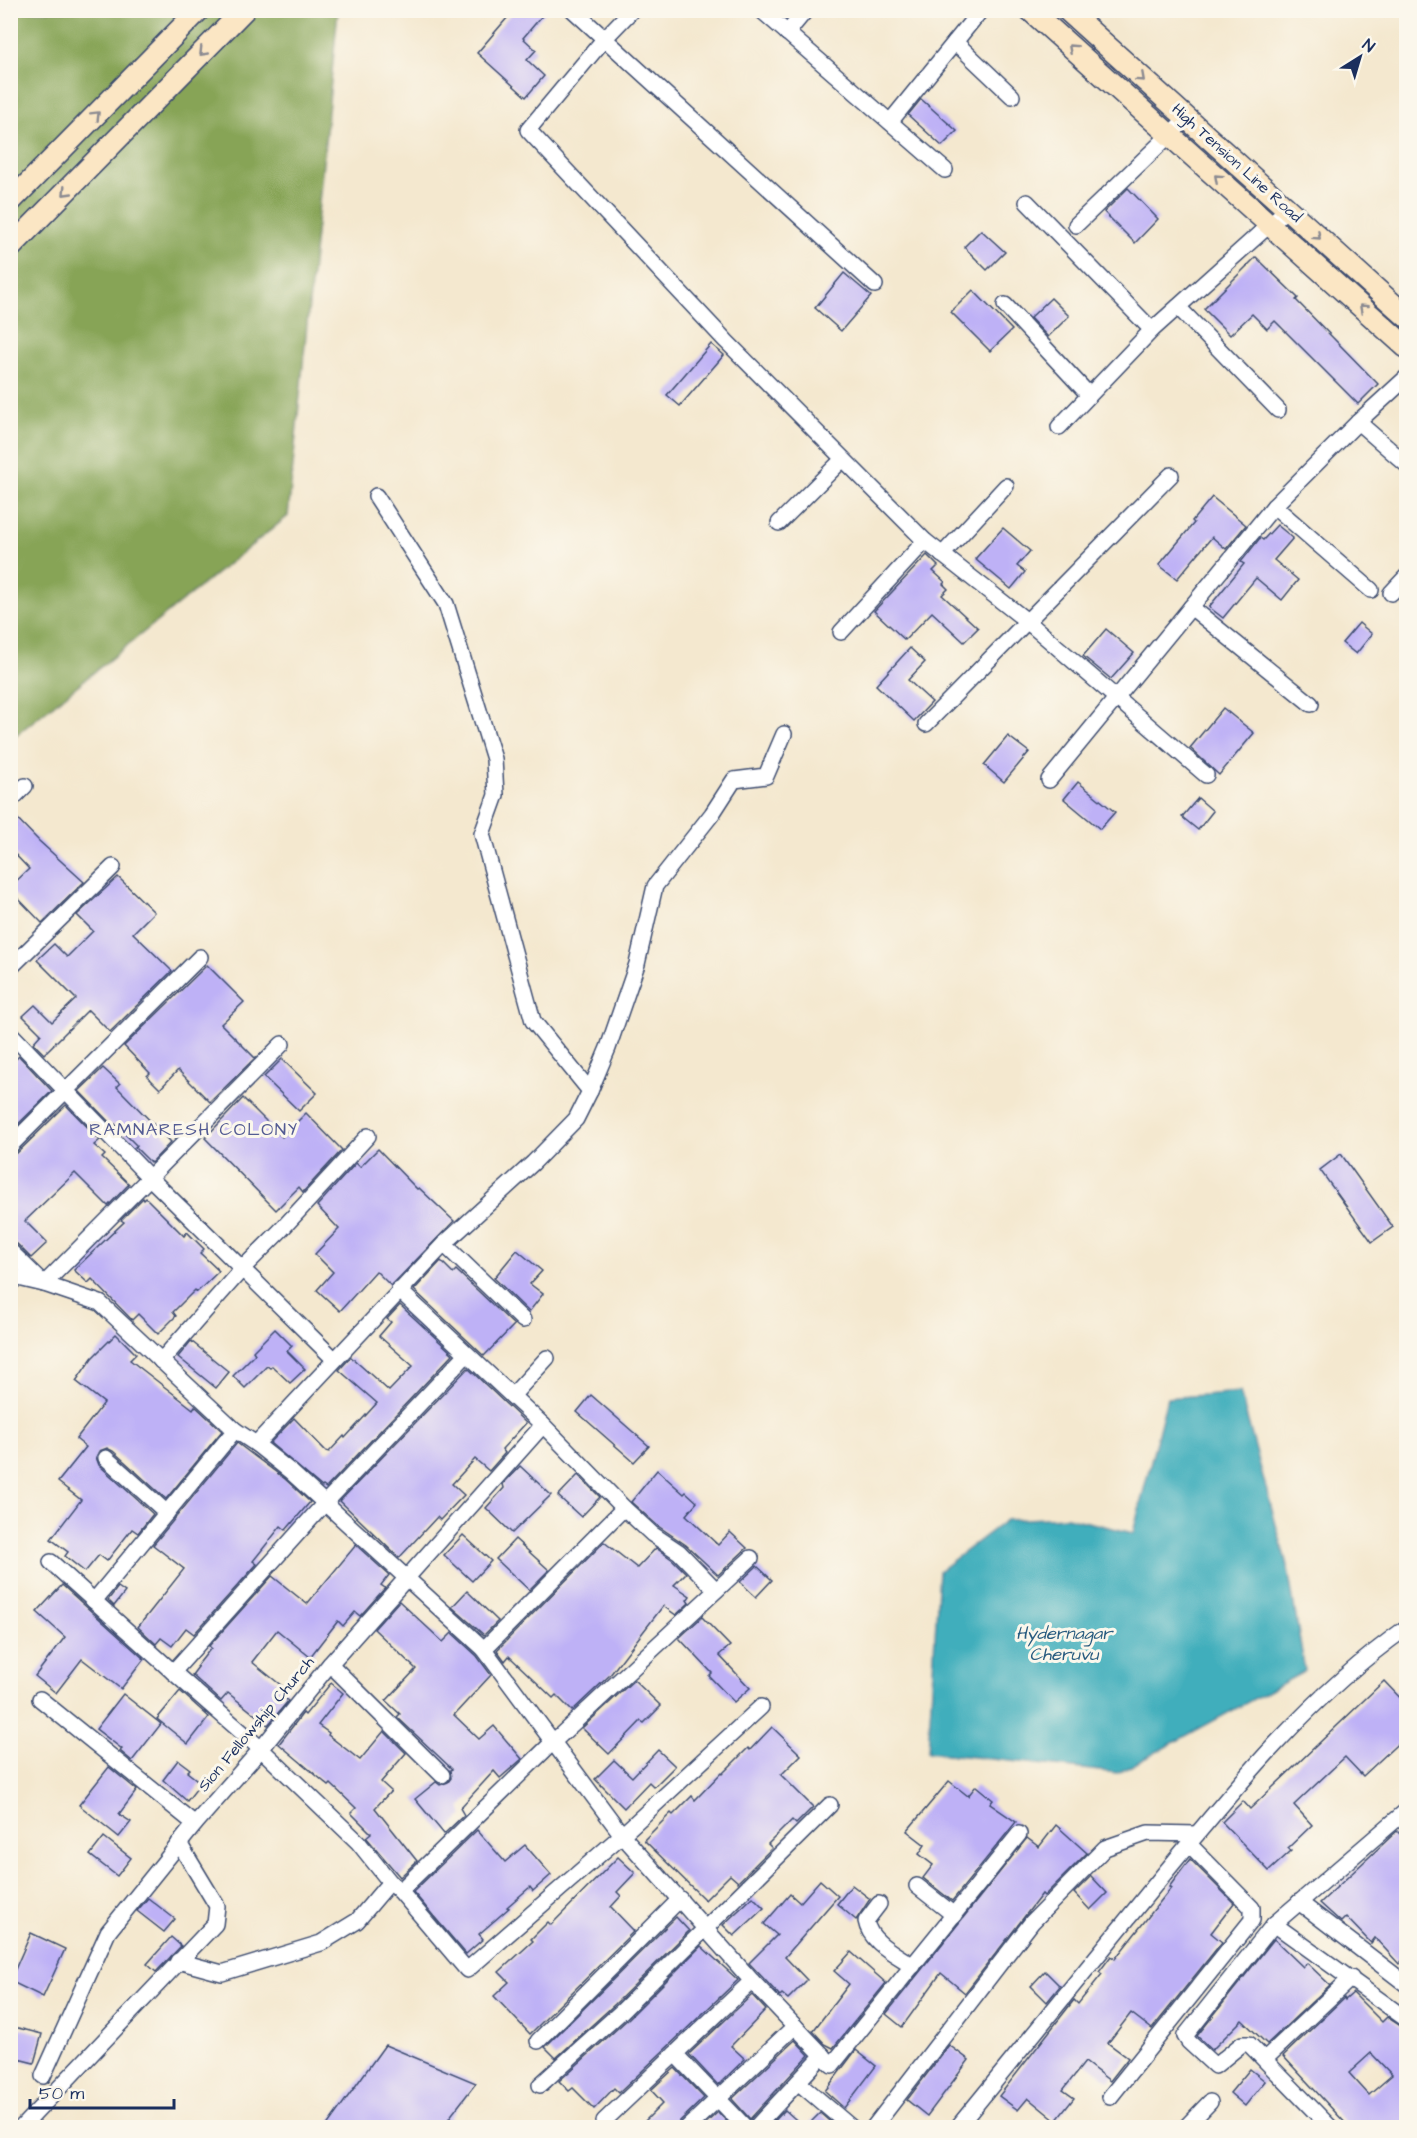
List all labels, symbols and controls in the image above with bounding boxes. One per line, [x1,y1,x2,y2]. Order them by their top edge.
north arrow [1330,27,1390,87]
text: N [1358,34,1379,58]
one-way arrow [1068,44,1079,55]
one-way arrow [199,45,210,56]
one-way arrow [1134,71,1145,82]
street label: High Tension Line Road [1166,98,1307,228]
one-way arrow [88,112,99,123]
one-way arrow [1214,174,1224,185]
one-way arrow [62,185,73,195]
one-way arrow [1311,229,1321,240]
one-way arrow [1359,304,1370,315]
district label: RAMNARESH COLONY [89,1117,299,1142]
water label: Hydernagar Cheruvu [1016,1621,1114,1667]
street label: Sion Fellowship Church [193,1651,319,1796]
scale bar [30,2072,174,2110]
text: 50 m [39,2081,84,2106]

